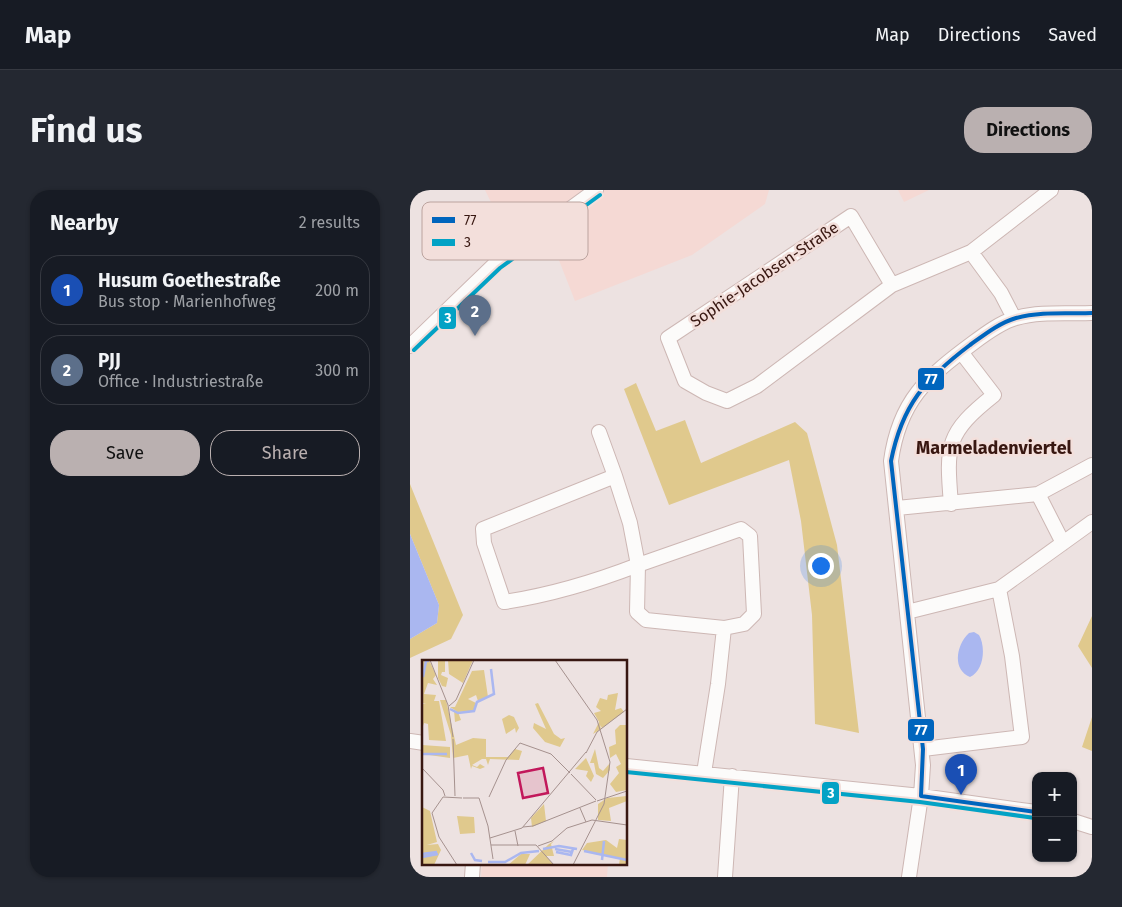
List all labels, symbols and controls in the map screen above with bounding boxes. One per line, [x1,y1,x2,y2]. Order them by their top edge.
text: Map [25,21,71,49]
text: Map [875,24,910,46]
text: Directions [938,24,1020,46]
text: Saved [1048,24,1097,46]
button: Directions [964,107,1092,153]
text: Find us [30,109,142,151]
legend [422,202,588,260]
text: Nearby [50,210,118,236]
text: 77 [464,212,476,229]
text: 2 results [299,213,360,232]
street label: Sophie-Jacobsen-Straße [687,218,842,331]
text: 3 [464,234,471,251]
text: Husum Goethestraße [98,269,281,292]
text: 1 [63,281,71,300]
text: 200 m [315,281,359,300]
text: Bus stop · Marienhofweg [98,292,275,311]
pin: 2 [459,295,491,336]
line badge: 3 [438,306,457,330]
text: 3 [443,310,452,327]
text: PJJ [98,349,121,372]
text: 2 [63,361,71,380]
text: 300 m [315,361,359,380]
line badge: 77 [917,367,945,391]
text: 77 [924,371,938,388]
text: Office · Industriestraße [98,372,263,391]
button: Save [50,430,200,476]
button: Share [210,430,360,476]
district label: Marmeladenviertel [916,437,1073,459]
your location [808,553,834,579]
inset map [422,660,628,864]
line badge: 77 [907,718,935,742]
text: 77 [914,722,928,739]
pin: 1 [945,754,977,795]
map controls [1032,772,1077,862]
button: + [1032,772,1077,817]
line badge: 3 [821,781,840,805]
text: 3 [826,785,835,802]
button: − [1032,817,1077,862]

